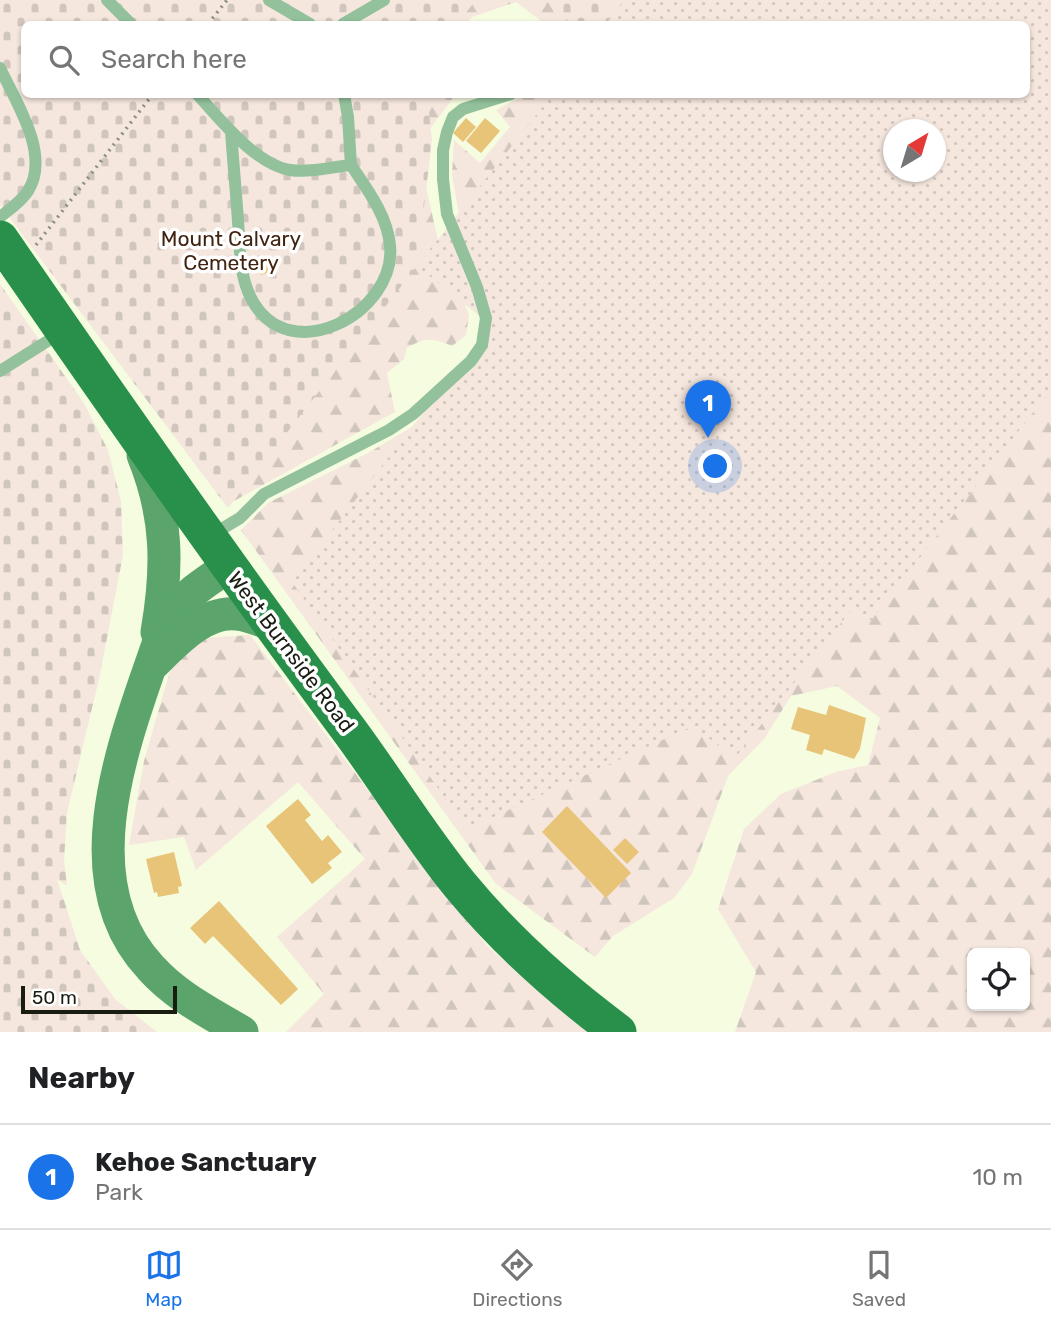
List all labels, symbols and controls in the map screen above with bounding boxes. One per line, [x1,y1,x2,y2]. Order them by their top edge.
search box [21,21,1030,98]
icon: search [45,41,83,79]
text: Search here [101,44,247,75]
north arrow [883,119,946,182]
park label: Mount Calvary Cemetery [161,226,302,275]
pin: 1 [685,380,731,438]
your location [698,449,732,483]
street label: West Burnside Road [223,566,360,737]
map controls [967,948,1030,1011]
button: locate [967,948,1030,1011]
scale bar [21,983,177,1015]
text: 50 m [32,986,77,1009]
text: Nearby [28,1060,135,1096]
text: Kehoe Sanctuary [95,1147,317,1178]
text: 1 [45,1163,57,1191]
text: 10 m [972,1163,1023,1191]
text: Park [95,1178,143,1206]
tab: Map [145,1246,183,1311]
tab: Directions [472,1246,562,1311]
tab: Saved [852,1246,906,1311]

